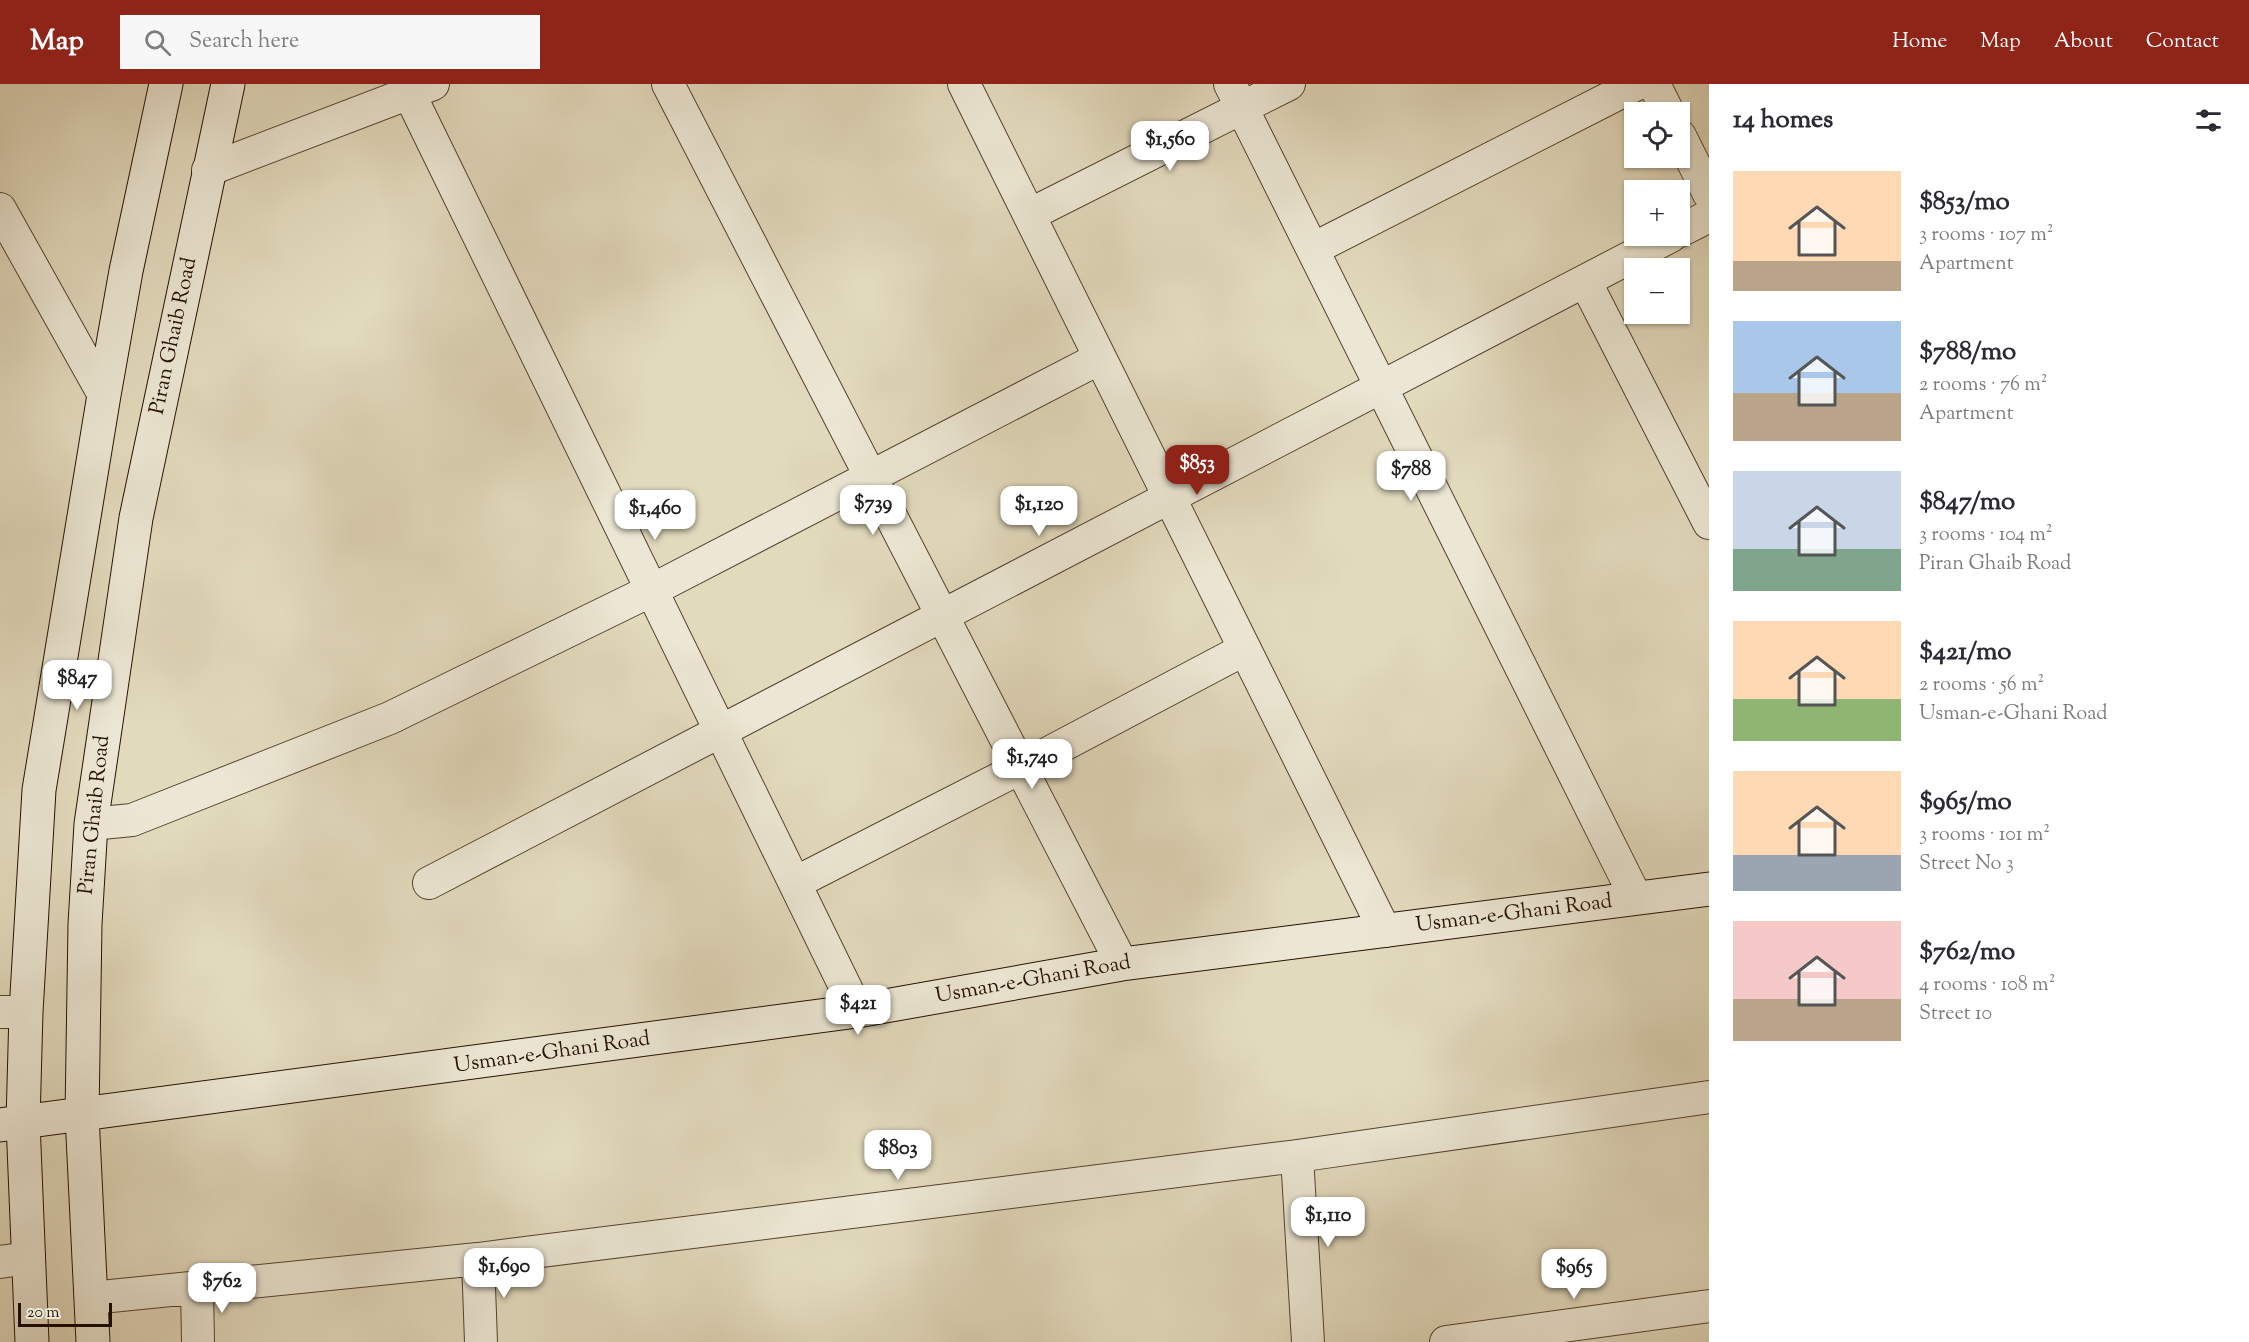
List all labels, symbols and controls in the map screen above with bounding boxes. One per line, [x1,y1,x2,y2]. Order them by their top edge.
search box [120,15,540,69]
text: Map [30,22,84,62]
icon: search [141,26,174,59]
text: Search here [189,26,299,58]
text: Home [1892,27,1947,57]
text: Map [1980,27,2021,57]
text: About [2054,27,2113,57]
text: Contact [2146,27,2219,57]
map controls [1624,102,1690,324]
button: locate [1624,102,1690,168]
text: 14 homes [1733,102,1833,139]
icon: filters [2192,104,2225,137]
pin: $1,560 [1121,121,1219,172]
text: $1,560 [1145,126,1195,155]
button: + [1624,180,1690,246]
text: $853/mo [1919,184,2010,221]
icon: home [1781,195,1853,267]
text: 3 rooms · 107 m² [1919,221,2053,250]
text: Apartment [1919,250,2014,279]
street label: Piran Ghaib Road [143,255,205,417]
button: − [1624,258,1690,324]
text: $788/mo [1919,334,2016,371]
icon: home [1781,345,1853,417]
text: 2 rooms · 76 m² [1919,371,2047,400]
text: Apartment [1919,400,2014,429]
pin: $853 [1161,445,1233,496]
text: $853 [1179,450,1215,479]
pin: $788 [1375,451,1447,502]
text: $788 [1391,456,1431,485]
text: $847/mo [1919,484,2015,521]
pin: $739 [837,485,909,536]
pin: $1,120 [990,486,1088,537]
pin: $1,460 [606,490,704,541]
text: $739 [854,490,892,519]
text: $1,120 [1014,491,1064,520]
text: $1,460 [629,495,681,524]
icon: home [1781,495,1853,567]
text: 3 rooms · 104 m² [1919,521,2053,550]
text: Piran Ghaib Road [1919,550,2071,579]
text: $421/mo [1919,634,2011,671]
icon: home [1781,645,1853,717]
pin: $847 [41,660,113,711]
text: $847 [57,665,97,694]
text: 2 rooms · 56 m² [1919,671,2044,700]
text: Usman-e-Ghani Road [1919,700,2108,729]
street label: Piran Ghaib Road [72,734,118,896]
pin: $1,740 [983,739,1081,790]
text: $1,740 [1006,744,1058,773]
text: $965/mo [1919,784,2012,821]
icon: home [1781,795,1853,867]
text: 3 rooms · 101 m² [1919,821,2050,850]
text: Street No 3 [1919,850,2014,879]
street label: Usman-e-Ghani Road [1414,887,1614,941]
text: $762/mo [1919,934,2015,971]
icon: home [1781,945,1853,1017]
street label: Usman-e-Ghani Road [933,948,1133,1012]
text: 4 rooms · 108 m² [1919,971,2055,1000]
pin: $421 [822,985,894,1036]
text: $421 [840,990,876,1019]
text: Street 10 [1919,1000,1992,1029]
street label: Usman-e-Ghani Road [452,1024,652,1082]
pin: $803 [862,1130,934,1181]
text: $803 [878,1135,918,1164]
pin: $1,110 [1279,1197,1377,1248]
text: $1,110 [1305,1202,1351,1231]
pin: $1,690 [455,1248,553,1299]
pin: $965 [1538,1249,1610,1300]
text: $1,690 [478,1253,530,1282]
text: $965 [1555,1254,1593,1283]
pin: $762 [186,1263,258,1314]
text: $762 [202,1268,242,1297]
scale bar [18,1300,112,1328]
text: 20 m [27,1302,60,1325]

